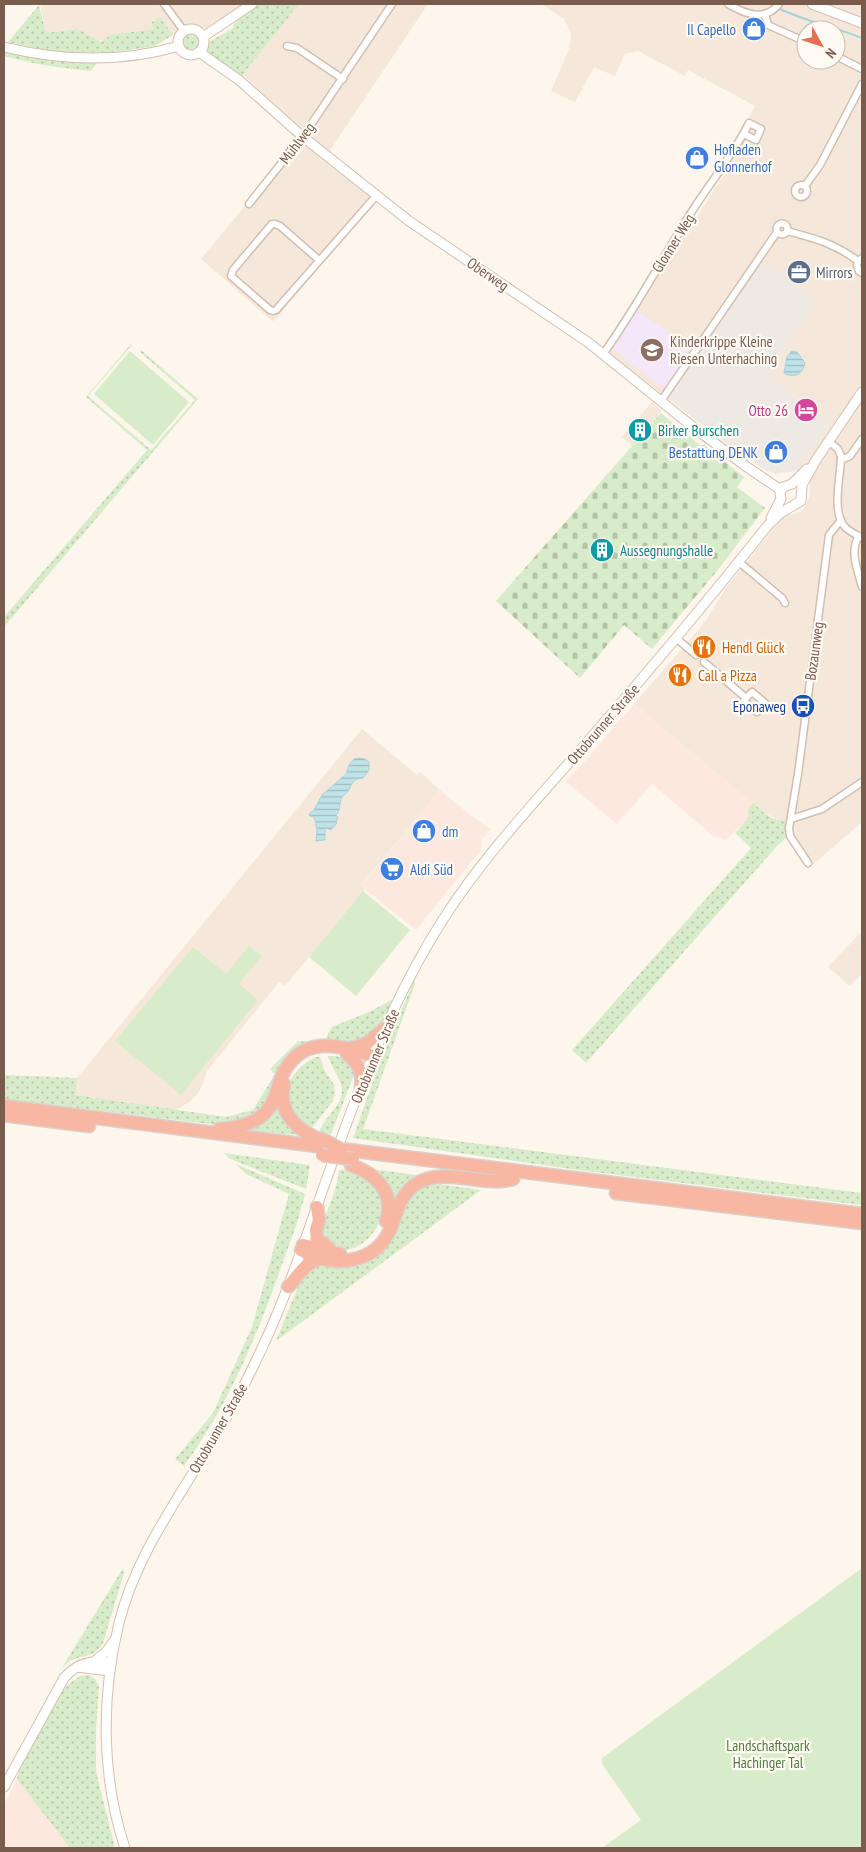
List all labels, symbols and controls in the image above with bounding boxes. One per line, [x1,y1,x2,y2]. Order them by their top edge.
shop icon: Il Capello [741,16,767,42]
place label: Il Capello [687,20,736,39]
north arrow [796,20,846,70]
text: N [822,45,840,62]
street label: Mühlweg [275,118,319,168]
place label: Hofladen Glonnerhof [714,140,773,176]
shop icon: Hofladen Glonnerhof [684,145,710,171]
street label: Glonner Weg [647,210,699,276]
street label: Oberweg [463,253,513,295]
office icon: Mirrors [786,259,812,285]
place label: Mirrors [816,263,853,282]
place label: Kinderkrippe Kleine Riesen Unterhaching [670,332,777,368]
school or university icon: Kinderkrippe Kleine Riesen Unterhaching [639,337,665,363]
hotel icon: Otto 26 [793,397,819,423]
place label: Otto 26 [748,401,788,420]
building icon: Birker Burschen [627,417,653,443]
place label: Birker Burschen [658,421,739,440]
shop icon: Bestattung DENK [763,439,789,465]
place label: Bestattung DENK [669,443,759,462]
building icon: Aussegnungshalle [589,537,615,563]
place label: Aussegnungshalle [620,541,713,560]
street label: Bozaunweg [800,620,828,682]
restaurant icon: Hendl Glück [691,634,717,660]
place label: Hendl Glück [722,638,785,657]
restaurant icon: Call a Pizza [667,662,693,688]
place label: Call a Pizza [698,666,757,685]
street label: Ottobrunner Straße [563,680,643,768]
bus stop icon: Eponaweg [790,693,816,719]
place label: Eponaweg [733,697,786,716]
shop icon: dm [411,818,437,844]
place label: dm [442,822,458,841]
supermarket icon: Aldi Süd [379,856,405,882]
place label: Aldi Süd [410,860,453,879]
street label: Ottobrunner Straße [347,1006,403,1106]
street label: Ottobrunner Straße [185,1380,251,1476]
park label: Landschaftspark Hachinger Tal [726,1736,810,1772]

